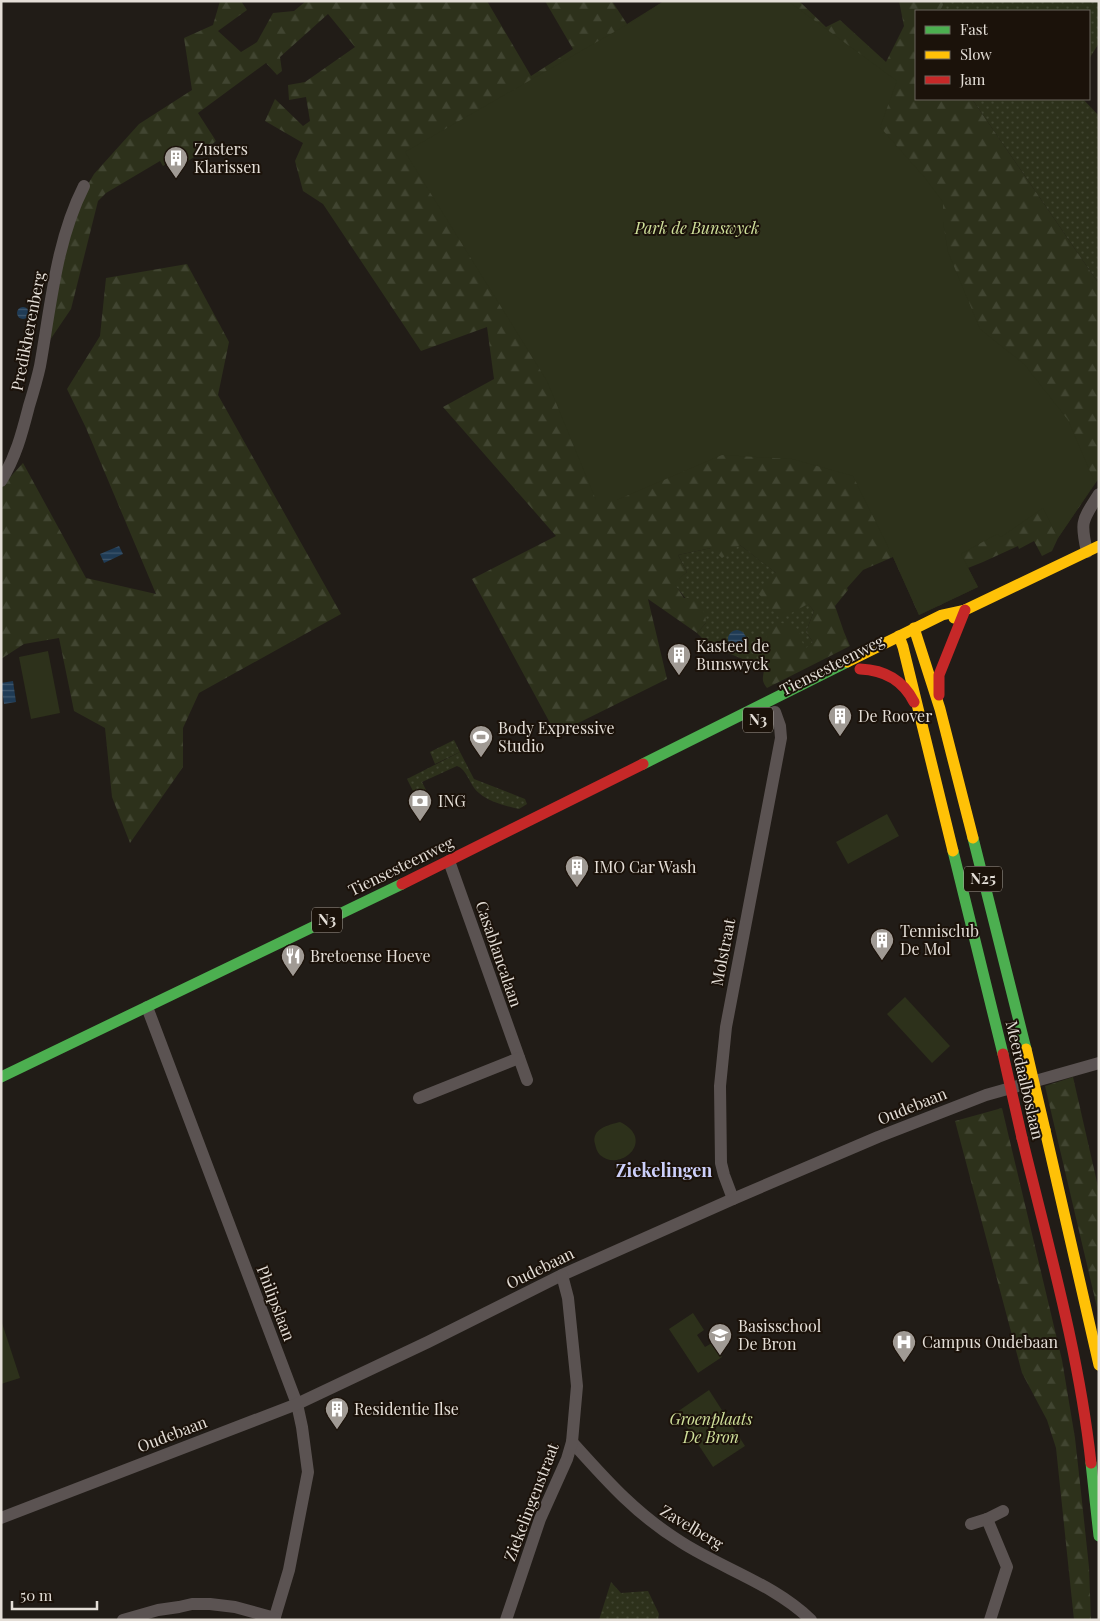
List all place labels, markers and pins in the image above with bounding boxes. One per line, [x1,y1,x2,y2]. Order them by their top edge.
place label: Zusters Klarissen [194,138,261,177]
building icon: Zusters Klarissen [163,145,189,179]
place label: Kasteel de Bunswyck [696,635,769,674]
building icon: Kasteel de Bunswyck [666,642,692,676]
building icon: De Roover [827,703,853,737]
place label: De Roover [858,705,932,726]
place label: Body Expressive Studio [498,717,615,756]
sports icon: Body Expressive Studio [468,724,494,758]
bank icon: ING [407,788,433,822]
place label: ING [438,790,466,811]
building icon: IMO Car Wash [564,854,590,888]
place label: IMO Car Wash [594,856,697,877]
place label: Tennisclub De Mol [900,920,979,959]
building icon: Tennisclub De Mol [869,927,895,961]
restaurant icon: Bretoense Hoeve [280,943,306,977]
place label: Bretoense Hoeve [310,945,431,966]
place label: Basisschool De Bron [738,1315,822,1354]
school or university icon: Basisschool De Bron [707,1322,733,1356]
hospital icon: Campus Oudebaan [891,1329,917,1363]
place label: Campus Oudebaan [922,1331,1058,1352]
building icon: Residentie Ilse [324,1396,350,1430]
place label: Residentie Ilse [354,1398,459,1419]

